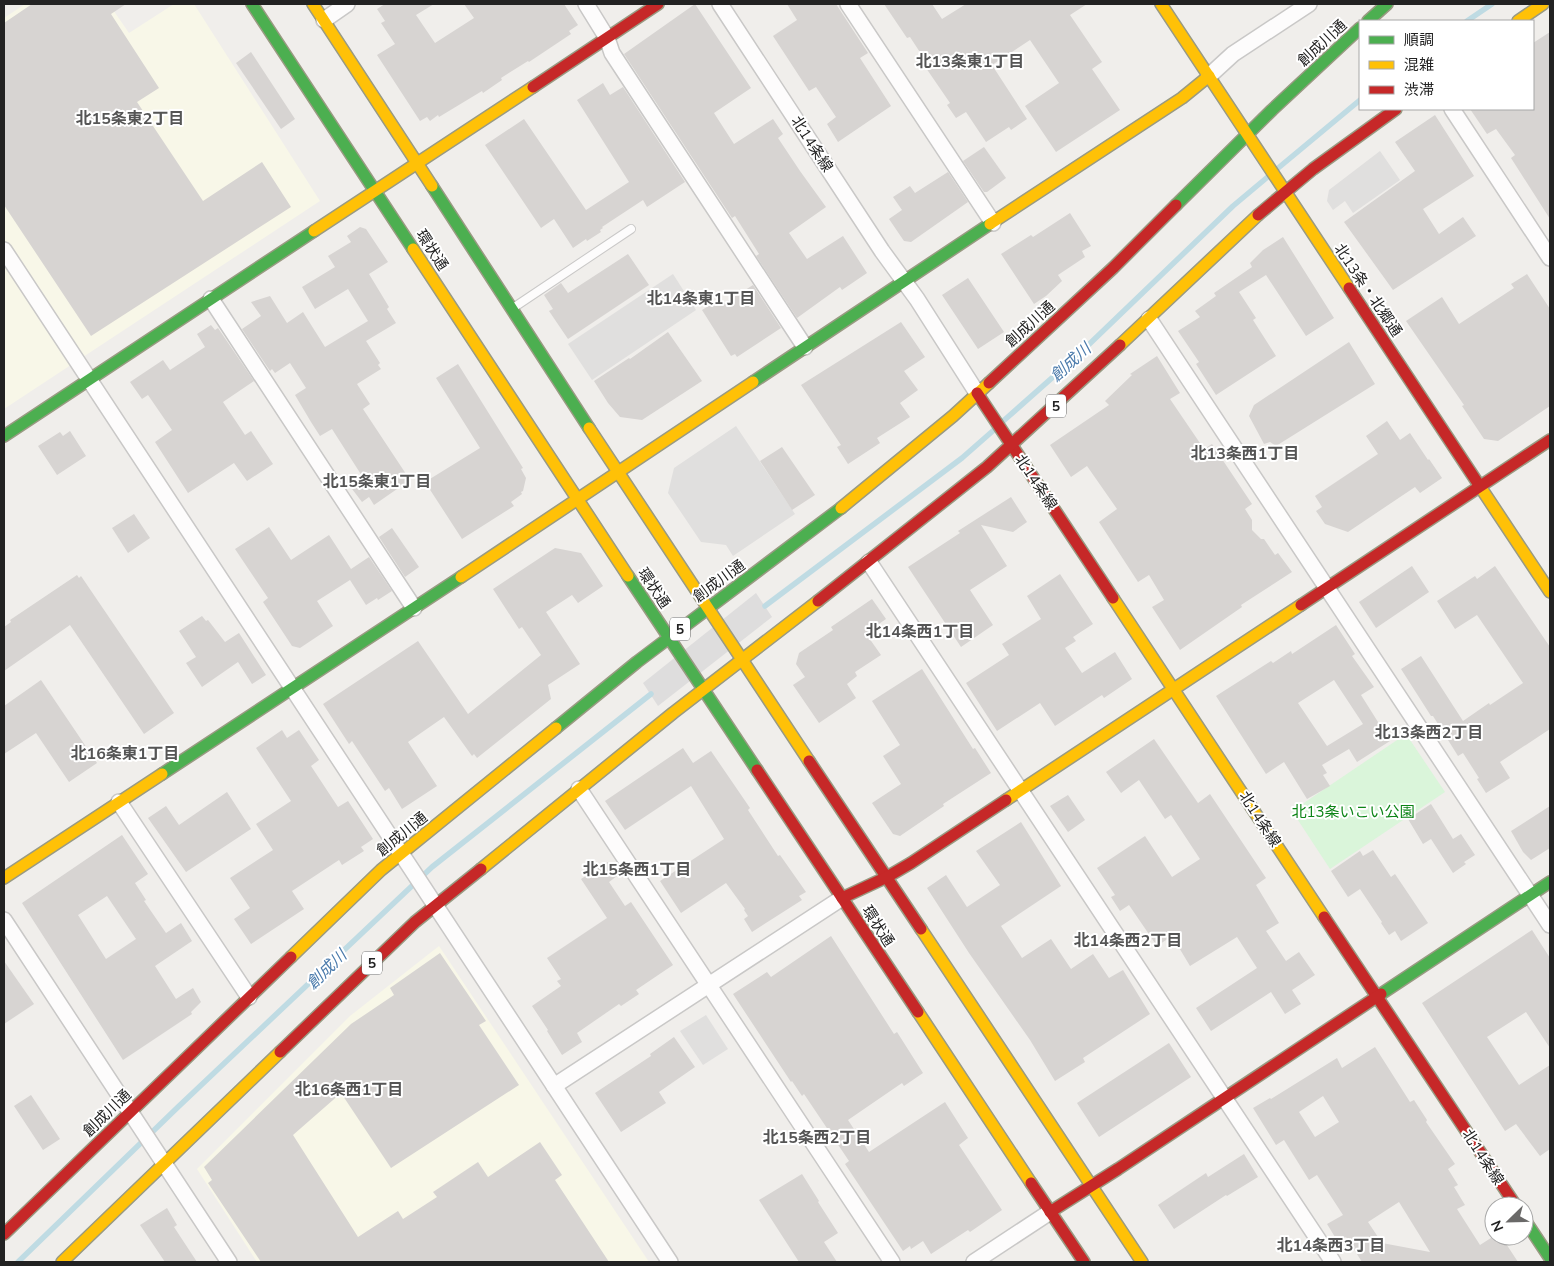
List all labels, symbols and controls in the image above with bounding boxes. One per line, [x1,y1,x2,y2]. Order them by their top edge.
street label: 創成川通 [1293,15,1351,71]
legend [1359,20,1534,110]
text: 順調 [1404,30,1434,50]
district label: 北13条東1丁目 [916,51,1024,73]
text: 混雑 [1404,55,1434,75]
text: 渋滞 [1404,80,1434,100]
district label: 北15条東2丁目 [76,108,184,130]
street label: 北14条線 [786,112,838,176]
street label: 環状通 [411,226,453,274]
street label: 北13条・北郷通 [1330,240,1406,340]
district label: 北14条東1丁目 [647,288,755,310]
street label: 創成川通 [1001,296,1059,352]
water label: 創成川 [1045,337,1097,387]
road number: 5 [1046,394,1066,418]
district label: 北13条西1丁目 [1191,443,1299,465]
street label: 北14条線 [1010,450,1062,514]
district label: 北15条東1丁目 [323,471,431,493]
street label: 創成川通 [689,555,749,607]
street label: 環状通 [633,564,675,612]
road number: 5 [670,618,690,640]
district label: 北14条西1丁目 [866,621,974,643]
district label: 北13条西2丁目 [1375,722,1483,744]
district label: 北16条東1丁目 [71,743,179,765]
street label: 北14条線 [1234,787,1286,851]
park label: 北13条いこい公園 [1291,802,1415,822]
street label: 創成川通 [372,807,432,861]
district label: 北15条西1丁目 [583,859,691,881]
street label: 環状通 [857,902,899,950]
district label: 北14条西2丁目 [1074,930,1182,952]
water label: 創成川 [302,944,353,994]
road number: 5 [362,951,382,974]
district label: 北16条西1丁目 [295,1079,403,1101]
street label: 創成川通 [78,1085,136,1141]
street label: 北14条線 [1457,1125,1509,1189]
district label: 北15条西2丁目 [763,1127,871,1149]
north arrow [1484,1196,1534,1246]
text: N [1487,1217,1508,1234]
district label: 北14条西3丁目 [1277,1235,1385,1257]

